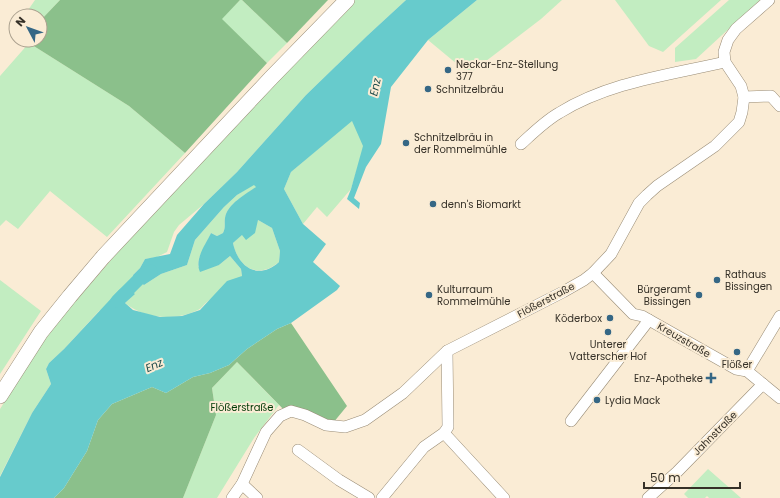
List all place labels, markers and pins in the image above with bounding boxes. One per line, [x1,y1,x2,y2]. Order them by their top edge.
place label: Neckar-Enz-Stellung 377 [456,57,558,84]
marker: Neckar-Enz-Stellung 377 [443,65,453,75]
place label: Schnitzelbräu [436,82,504,97]
marker: Schnitzelbräu [423,84,433,94]
place label: Schnitzelbräu in der Rommelmühle [414,130,507,157]
marker: Schnitzelbräu in der Rommelmühle [401,138,411,148]
place label: denn's Biomarkt [441,197,521,212]
marker: denn's Biomarkt [428,199,438,209]
place label: Rathaus Bissingen [725,267,772,294]
marker: Rathaus Bissingen [712,275,722,285]
place label: Kulturraum Rommelmühle [437,282,511,309]
place label: Bürgeramt Bissingen [637,282,691,309]
marker: Kulturraum Rommelmühle [424,290,434,300]
marker: Bürgeramt Bissingen [694,290,704,300]
place label: Köderbox [555,311,602,326]
marker: Köderbox [605,313,615,323]
marker: Unterer Vatterscher Hof [603,327,613,337]
place label: Unterer Vatterscher Hof [569,337,647,364]
marker: Flößer [732,347,742,357]
place label: Flößer [722,357,753,372]
place label: Enz-Apotheke [634,371,703,386]
marker: Enz-Apotheke [706,373,716,383]
place label: Lydia Mack [605,393,661,408]
marker: Lydia Mack [592,395,602,405]

